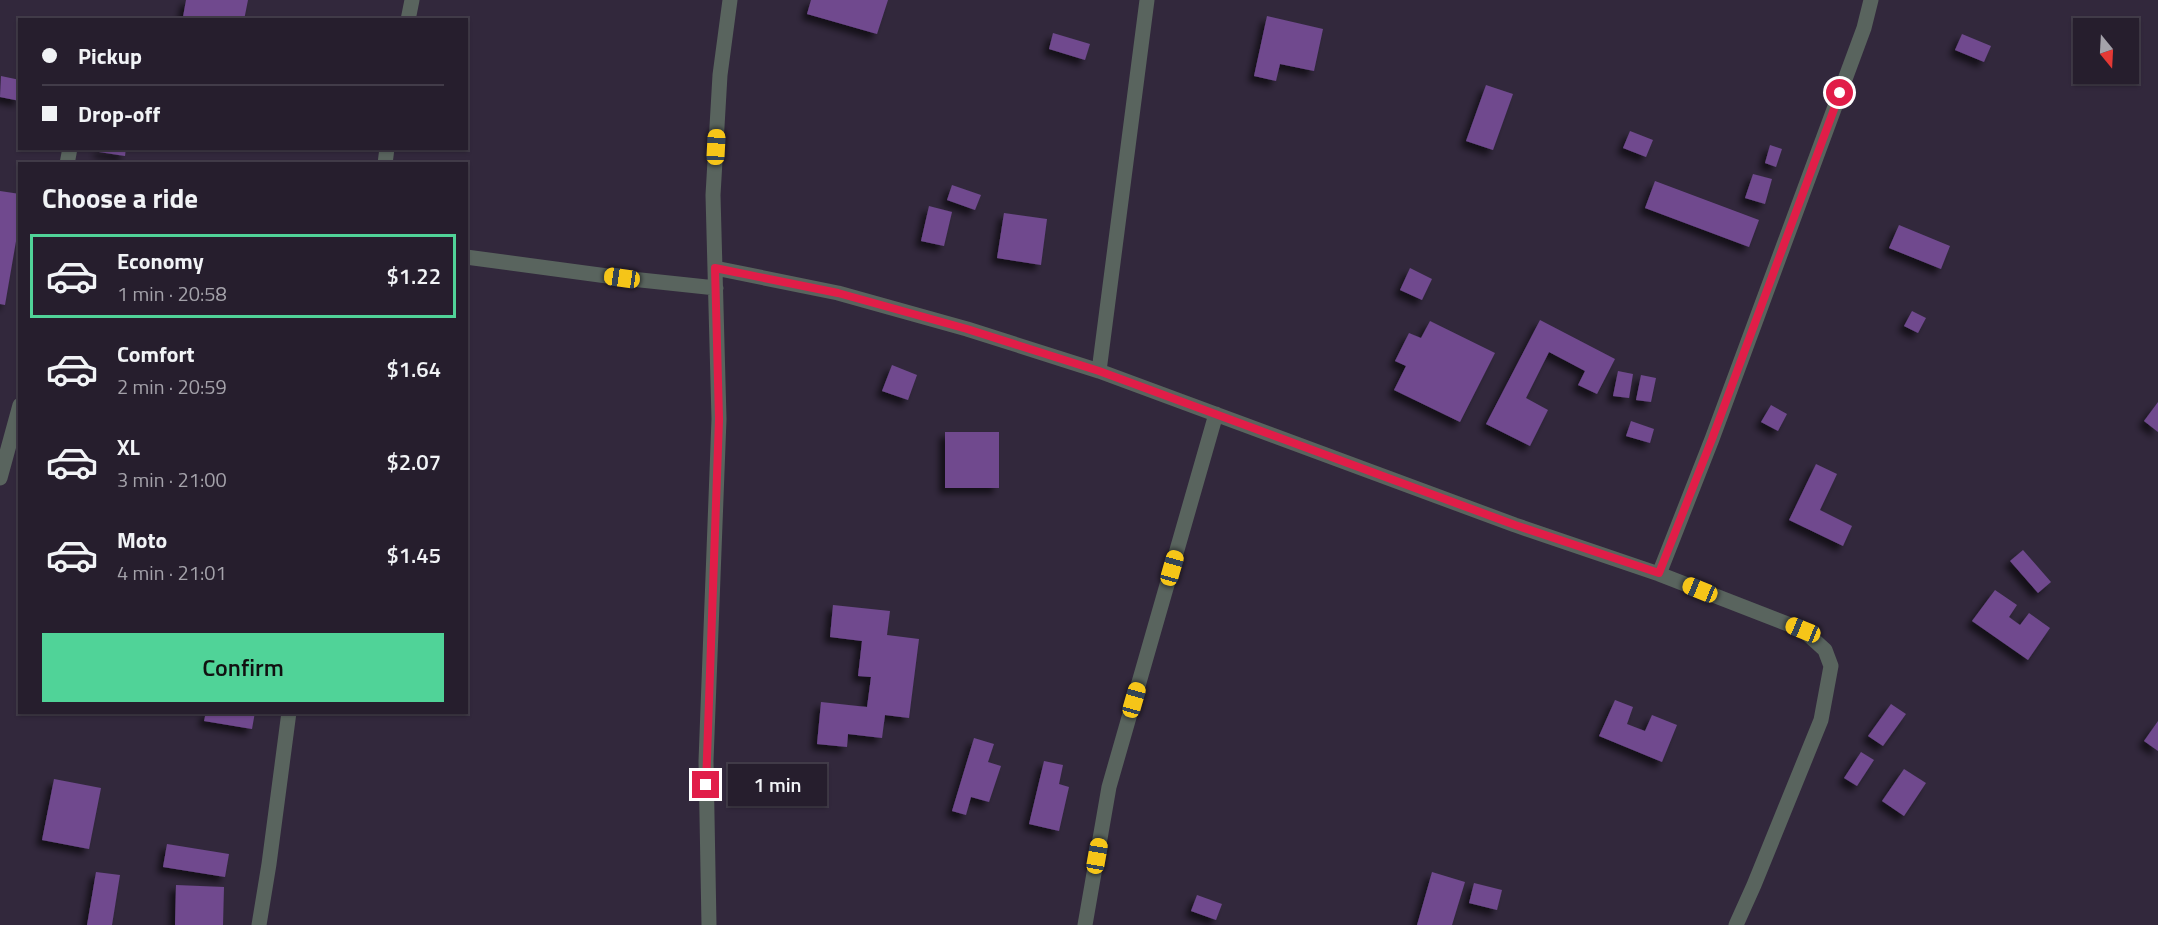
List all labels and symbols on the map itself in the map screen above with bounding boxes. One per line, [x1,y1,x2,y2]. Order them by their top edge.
north arrow [2073,18,2139,84]
route start [1826,79,1853,106]
car [706,129,726,165]
car [603,267,641,289]
car [1158,548,1186,588]
car [1680,575,1720,605]
car [1783,615,1823,645]
car [1120,680,1148,720]
callout: 1 min [727,764,826,806]
route end [692,771,719,798]
car [1085,837,1109,875]

